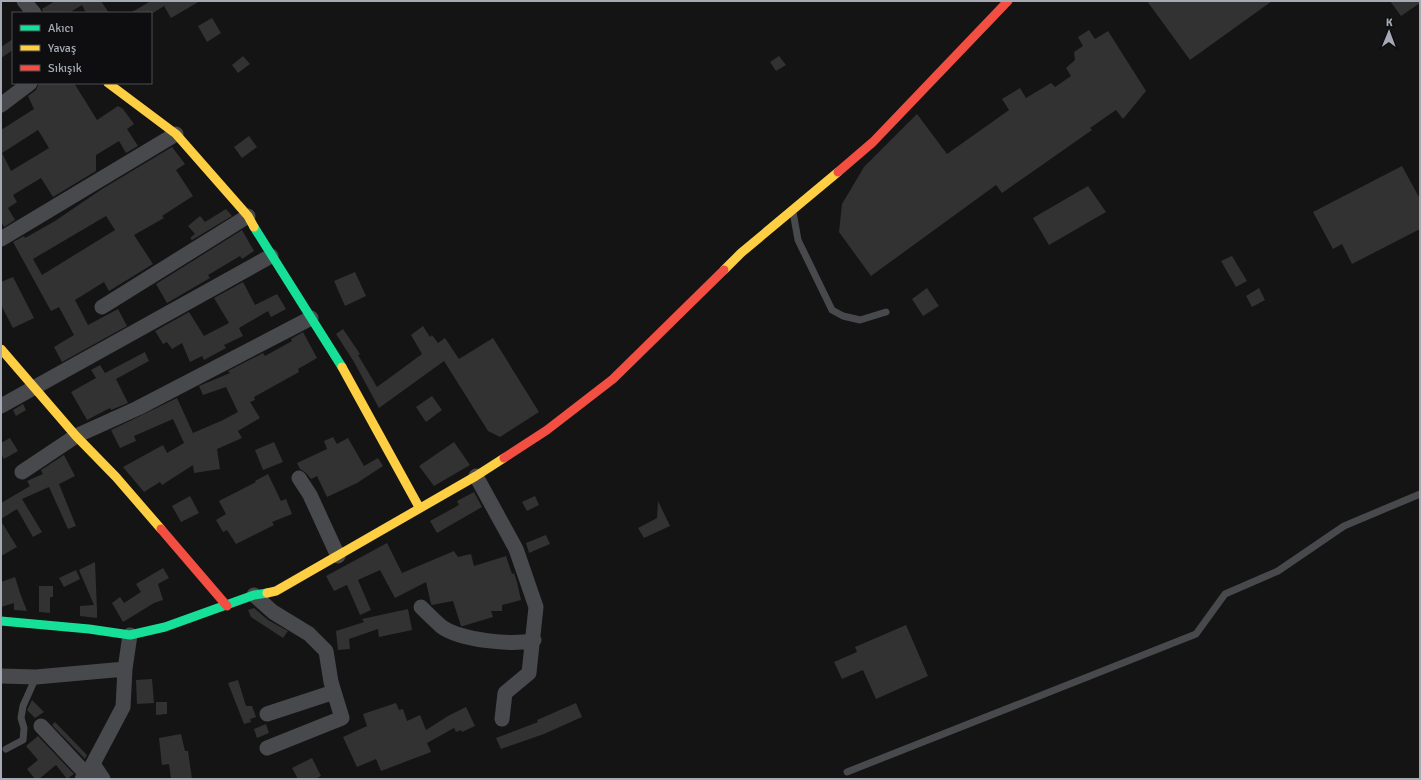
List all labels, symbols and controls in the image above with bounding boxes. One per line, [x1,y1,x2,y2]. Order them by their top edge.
legend [12,12,152,84]
north arrow [1369,12,1409,52]
text: K [1386,16,1393,29]
text: Akıcı [48,21,74,36]
text: Yavaş [48,41,76,56]
text: Sıkışık [48,61,82,76]

